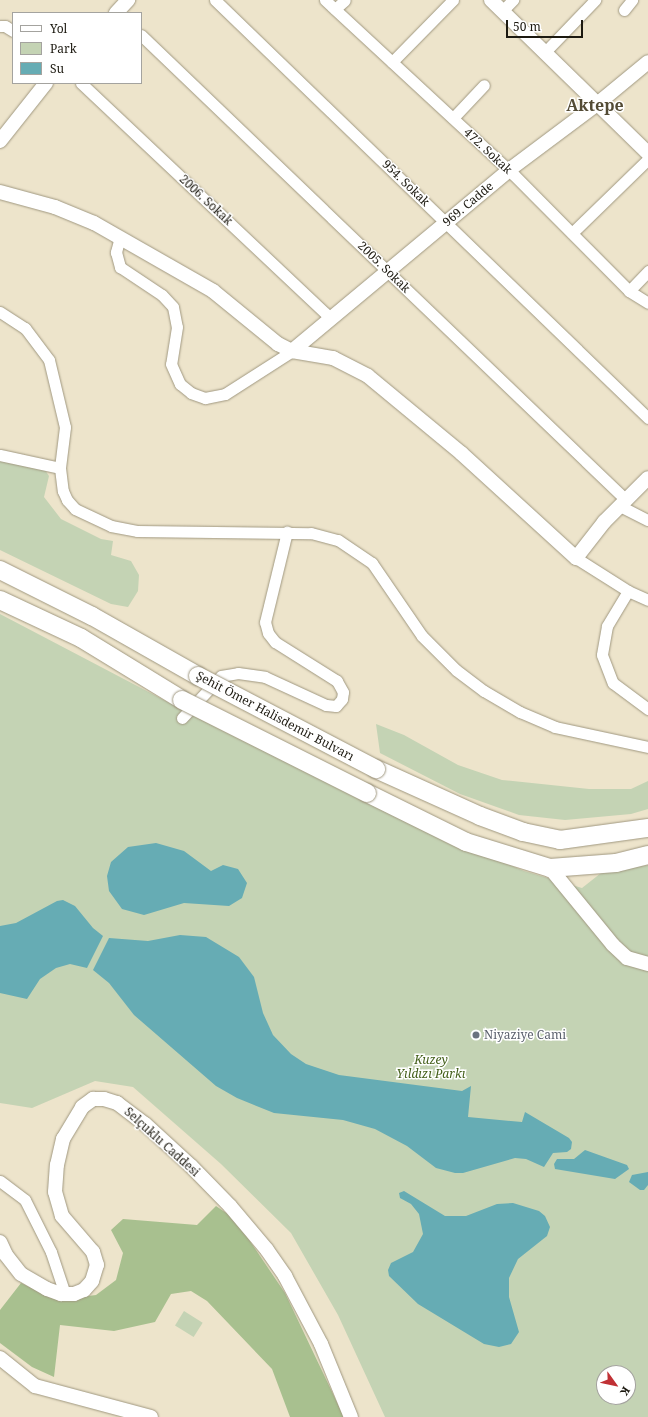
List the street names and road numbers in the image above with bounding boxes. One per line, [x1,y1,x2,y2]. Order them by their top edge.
street label: 472. Sokak [461,125,515,177]
street label: 954. Sokak [379,157,433,209]
street label: 2006. Sokak [177,172,235,228]
street label: 969. Cadde [440,179,496,229]
street label: 2005. Sokak [355,238,413,296]
street label: Şehit Ömer Halisdemir Bulvarı [194,668,356,764]
street label: Selçuklu Caddesi [121,1104,203,1180]

